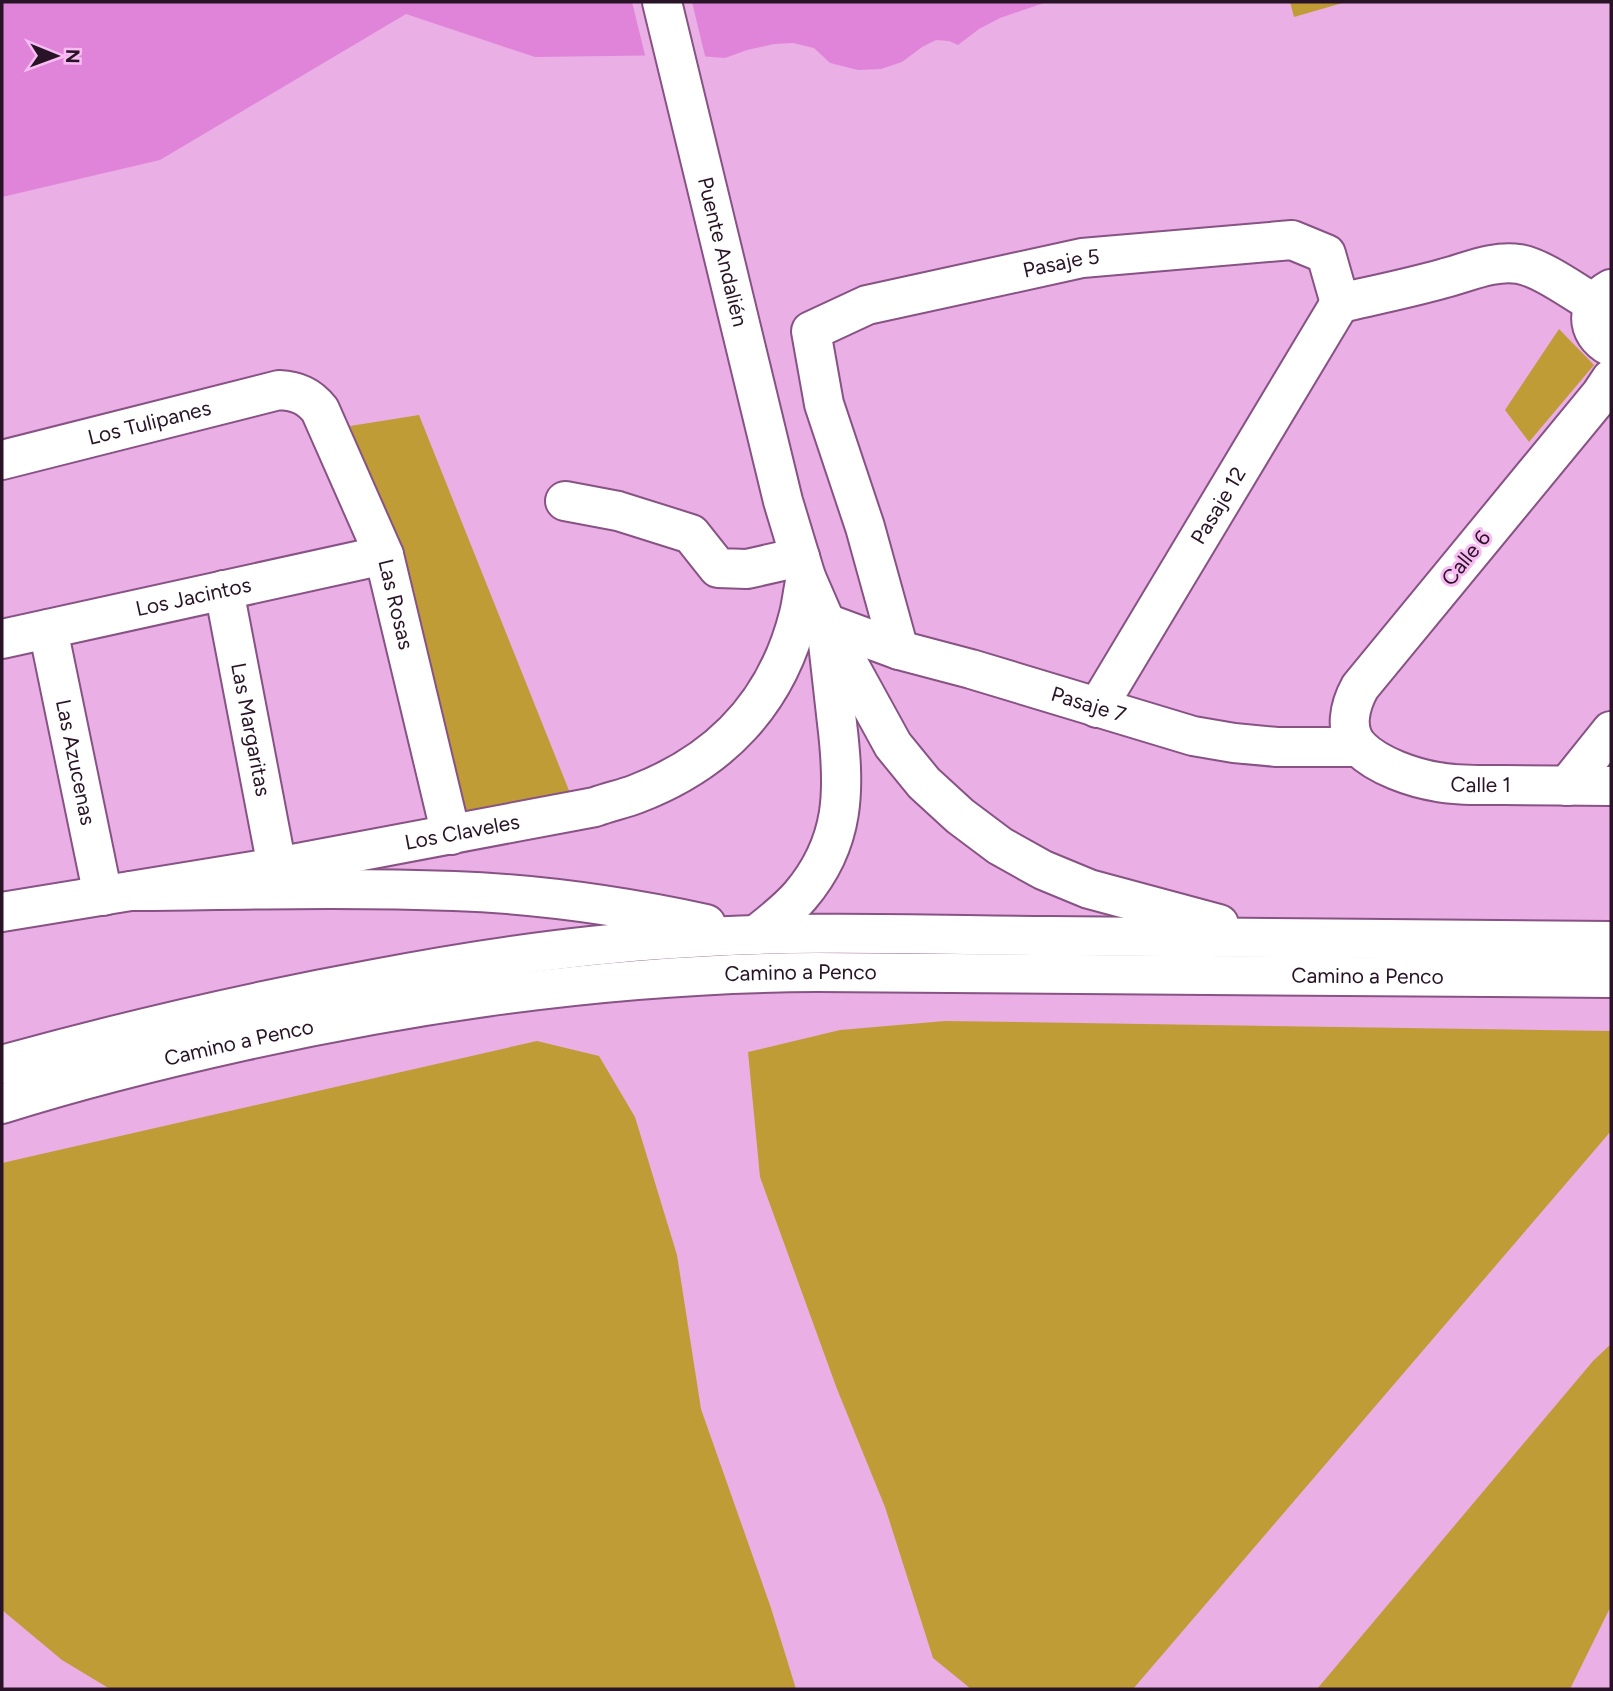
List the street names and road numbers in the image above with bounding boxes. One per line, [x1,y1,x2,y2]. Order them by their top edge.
street label: Puente Andalién [693,174,753,329]
street label: Pasaje 5 [1021,244,1101,283]
street label: Los Tulipanes [85,395,213,450]
street label: Pasaje 12 [1185,462,1251,549]
street label: Calle 6 [1436,525,1495,590]
street label: Las Rosas [373,556,419,652]
street label: Los Jacintos [133,572,253,621]
street label: Las Margaritas [226,660,276,798]
street label: Pasaje 7 [1048,681,1129,727]
street label: Las Azucenas [51,697,101,827]
street label: Calle 1 [1450,771,1511,797]
street label: Los Claveles [402,809,522,855]
street label: Camino a Penco [724,959,877,986]
street label: Camino a Penco [1291,963,1444,989]
street label: Camino a Penco [162,1013,316,1071]

